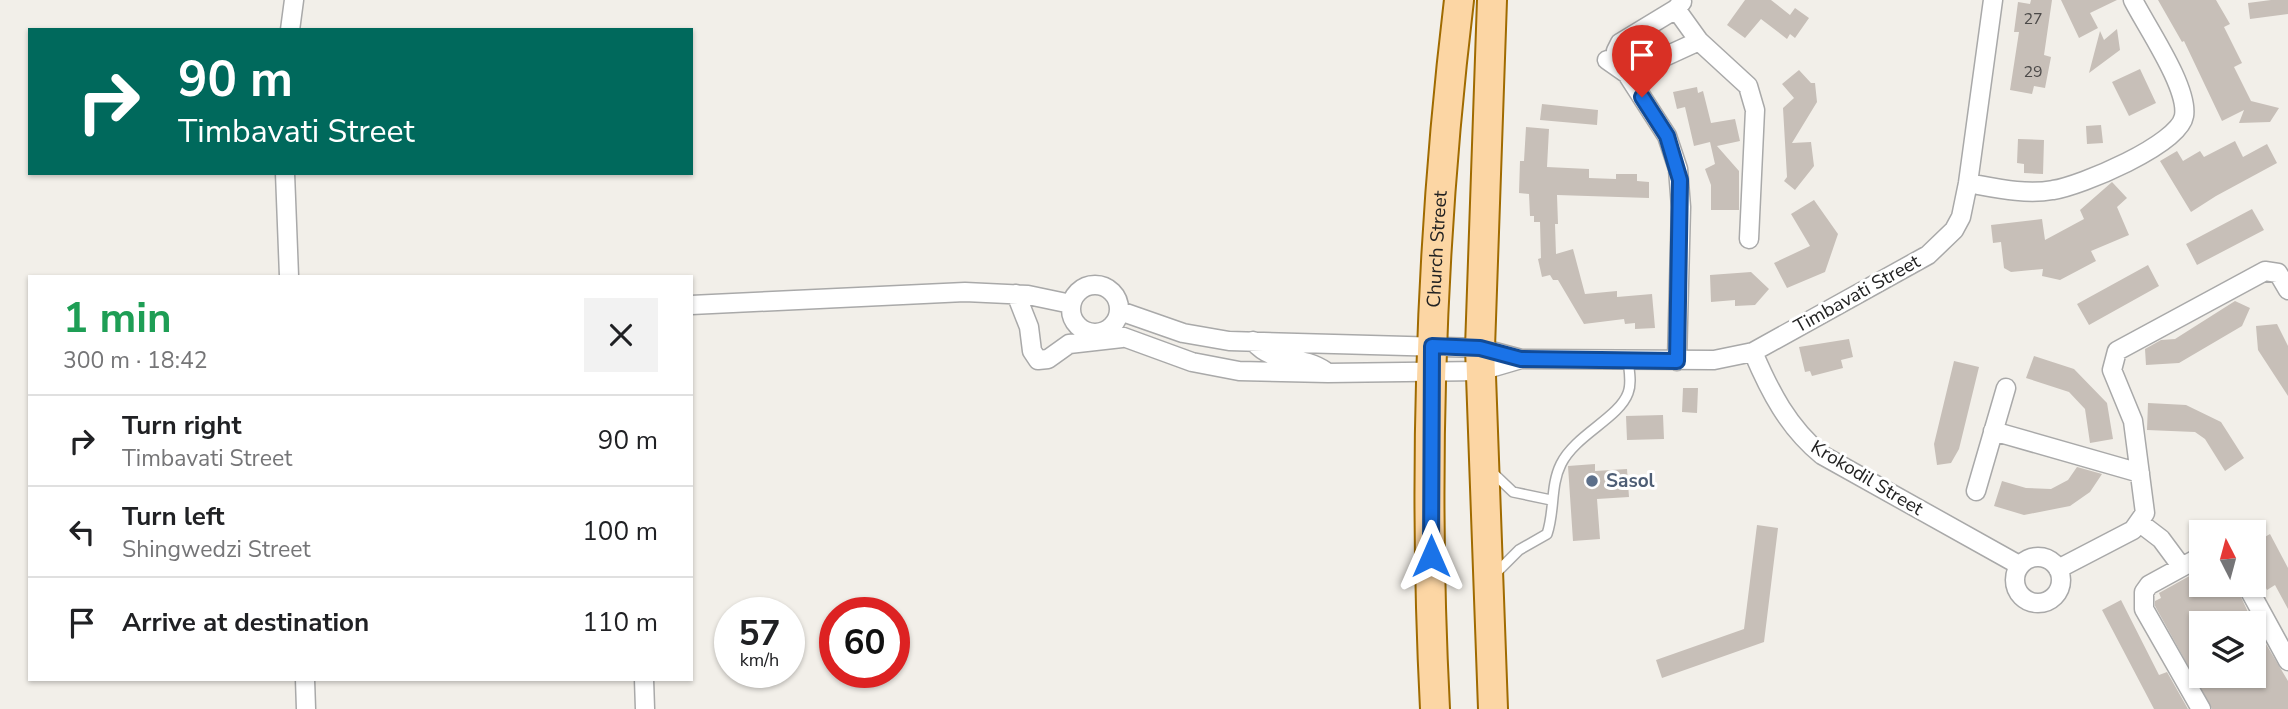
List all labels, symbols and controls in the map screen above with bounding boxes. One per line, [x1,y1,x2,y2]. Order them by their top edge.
house number: 27 [2023,8,2043,30]
pin [1612,25,1672,97]
icon: arrive [1623,36,1661,74]
text: 90 m [178,46,293,113]
icon: right [63,56,154,147]
house number: 29 [2023,61,2043,83]
text: Timbavati Street [178,110,415,153]
street label: Church Street [1421,189,1454,308]
street label: Timbavati Street [1789,248,1925,339]
text: 1 min [63,290,172,347]
button: close [584,298,658,372]
text: 300 m · 18:42 [63,345,208,376]
text: Turn right [122,408,241,443]
icon: right [63,422,101,460]
text: 90 m [598,423,658,458]
street label: Krokodil Street [1806,434,1928,522]
text: Timbavati Street [122,443,292,474]
place label: Sasol [1606,468,1655,494]
marker: Sasol [1584,473,1600,489]
text: Turn left [122,499,225,534]
icon: left [63,513,101,551]
text: 100 m [582,514,658,549]
position arrow [1394,519,1468,593]
north arrow [2189,520,2266,597]
map controls [2189,520,2266,688]
text: Shingwedzi Street [122,534,311,565]
speed limit sign: 60 [819,597,910,688]
icon: arrive [63,604,101,642]
text: Arrive at destination [122,605,369,640]
text: 110 m [582,605,658,640]
text: 57 [738,610,781,657]
button: layers [2189,611,2266,688]
text: km/h [740,648,779,672]

